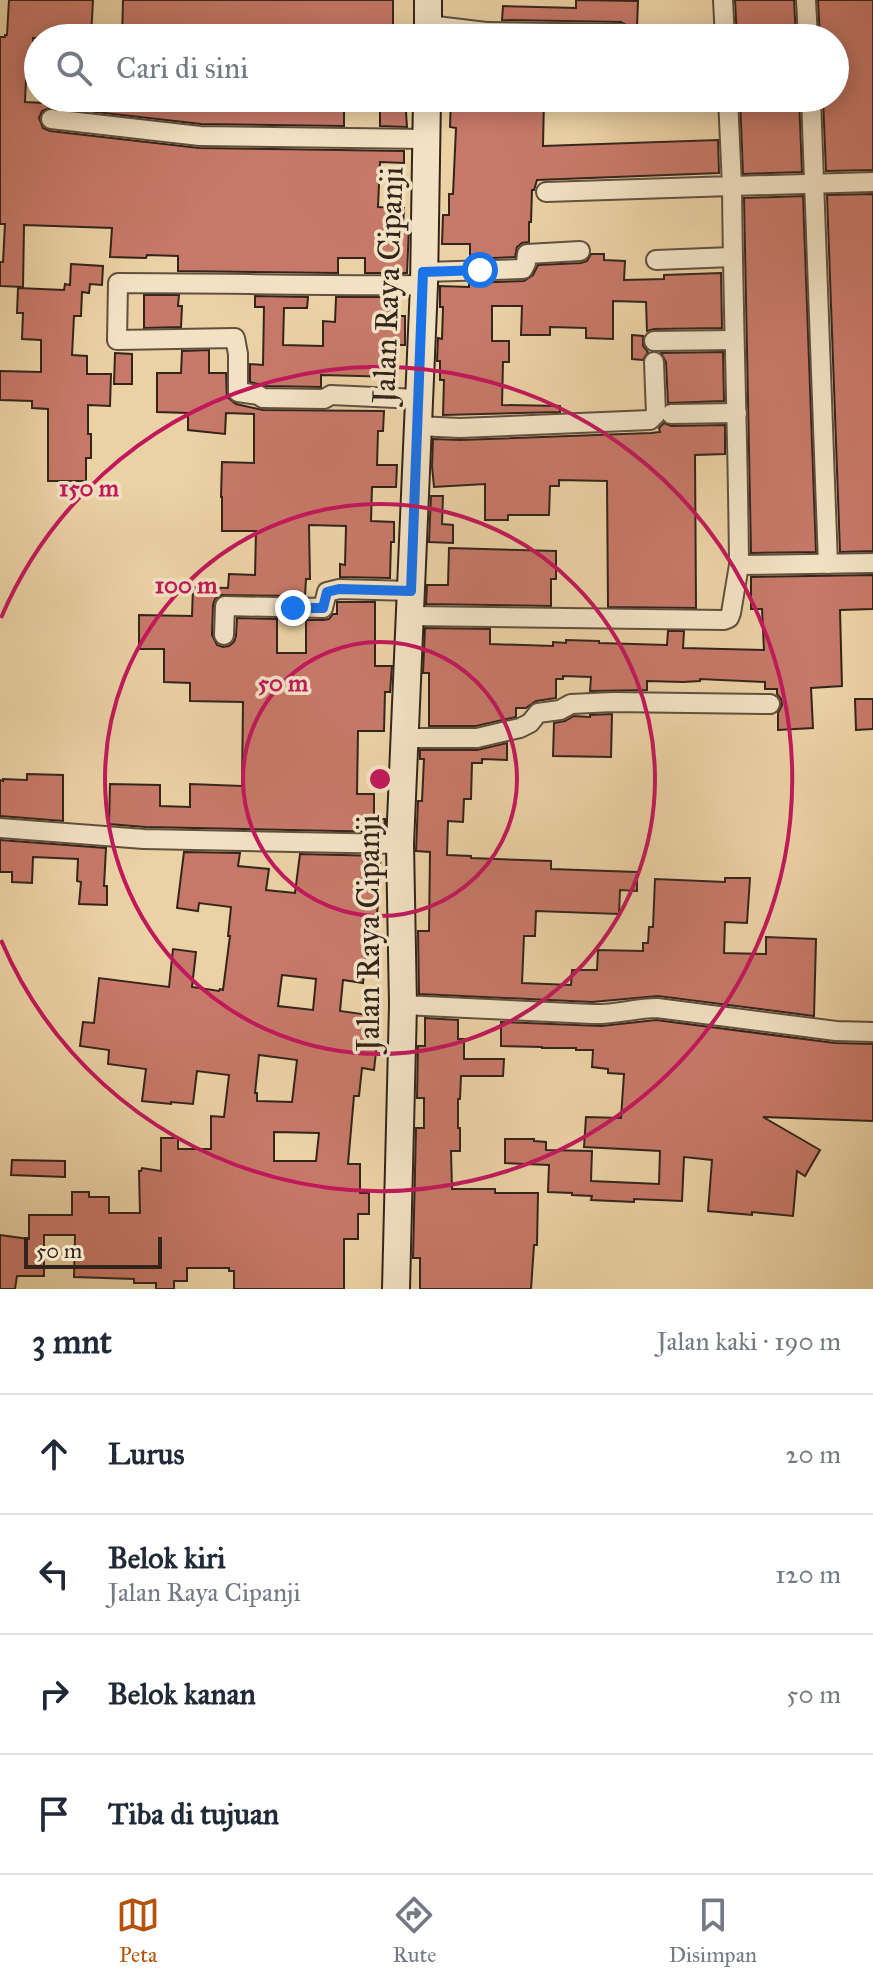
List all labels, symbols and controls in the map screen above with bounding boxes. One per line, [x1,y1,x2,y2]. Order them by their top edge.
search box [24,24,849,112]
icon: search [52,46,96,90]
text: Cari di sini [116,50,249,86]
street label: Jalan Raya Cipanji [364,166,412,407]
route start [462,252,498,288]
text: 150 m [59,473,120,503]
text: 100 m [155,570,218,600]
route end [275,590,311,626]
text: 50 m [258,668,309,698]
centre of rings [366,765,394,793]
street label: Jalan Raya Cipanji [349,814,388,1055]
scale bar [24,1233,162,1269]
text: 50 m [36,1237,82,1264]
text: 3 mnt [32,1321,112,1362]
text: Jalan kaki · 190 m [657,1325,841,1357]
icon: ahead [32,1432,76,1476]
text: Lurus [108,1436,184,1472]
text: 20 m [786,1438,841,1470]
text: Belok kiri [108,1540,226,1576]
icon: left [32,1552,76,1596]
text: 120 m [775,1558,841,1590]
text: Jalan Raya Cipanji [108,1576,301,1608]
icon: right [32,1672,76,1716]
text: Belok kanan [108,1676,256,1712]
text: 50 m [786,1678,841,1710]
icon: arrive [32,1792,76,1836]
text: Tiba di tujuan [108,1796,279,1832]
tab: Peta [116,1893,160,1968]
tab: Rute [392,1893,436,1968]
tab: Disimpan [669,1893,757,1968]

